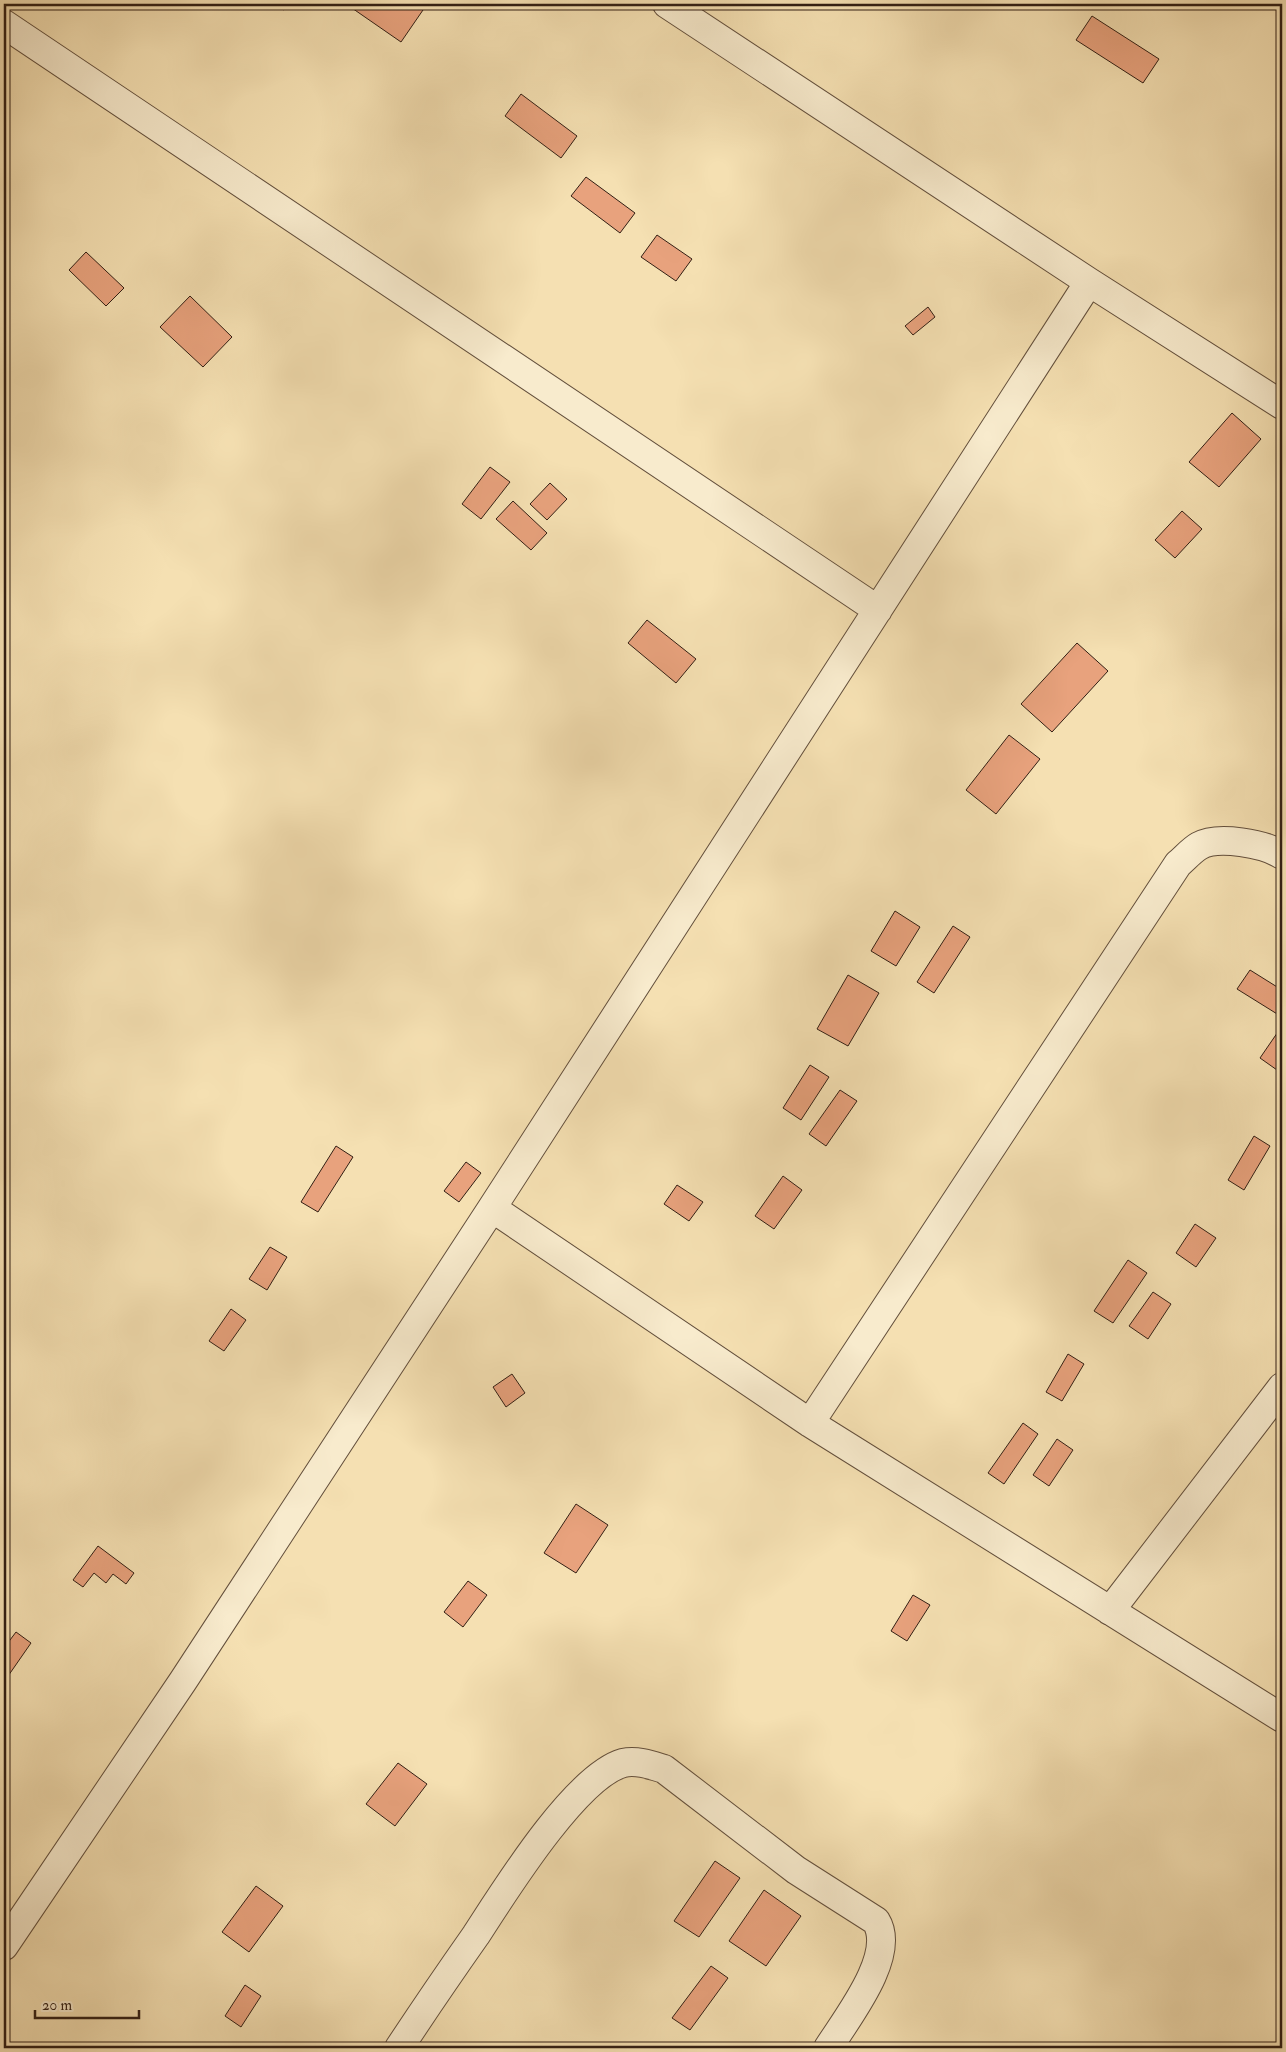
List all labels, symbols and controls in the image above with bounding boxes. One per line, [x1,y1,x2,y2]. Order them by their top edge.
scale bar [35,1987,139,2019]
text: 20 m [42,1996,72,2015]

